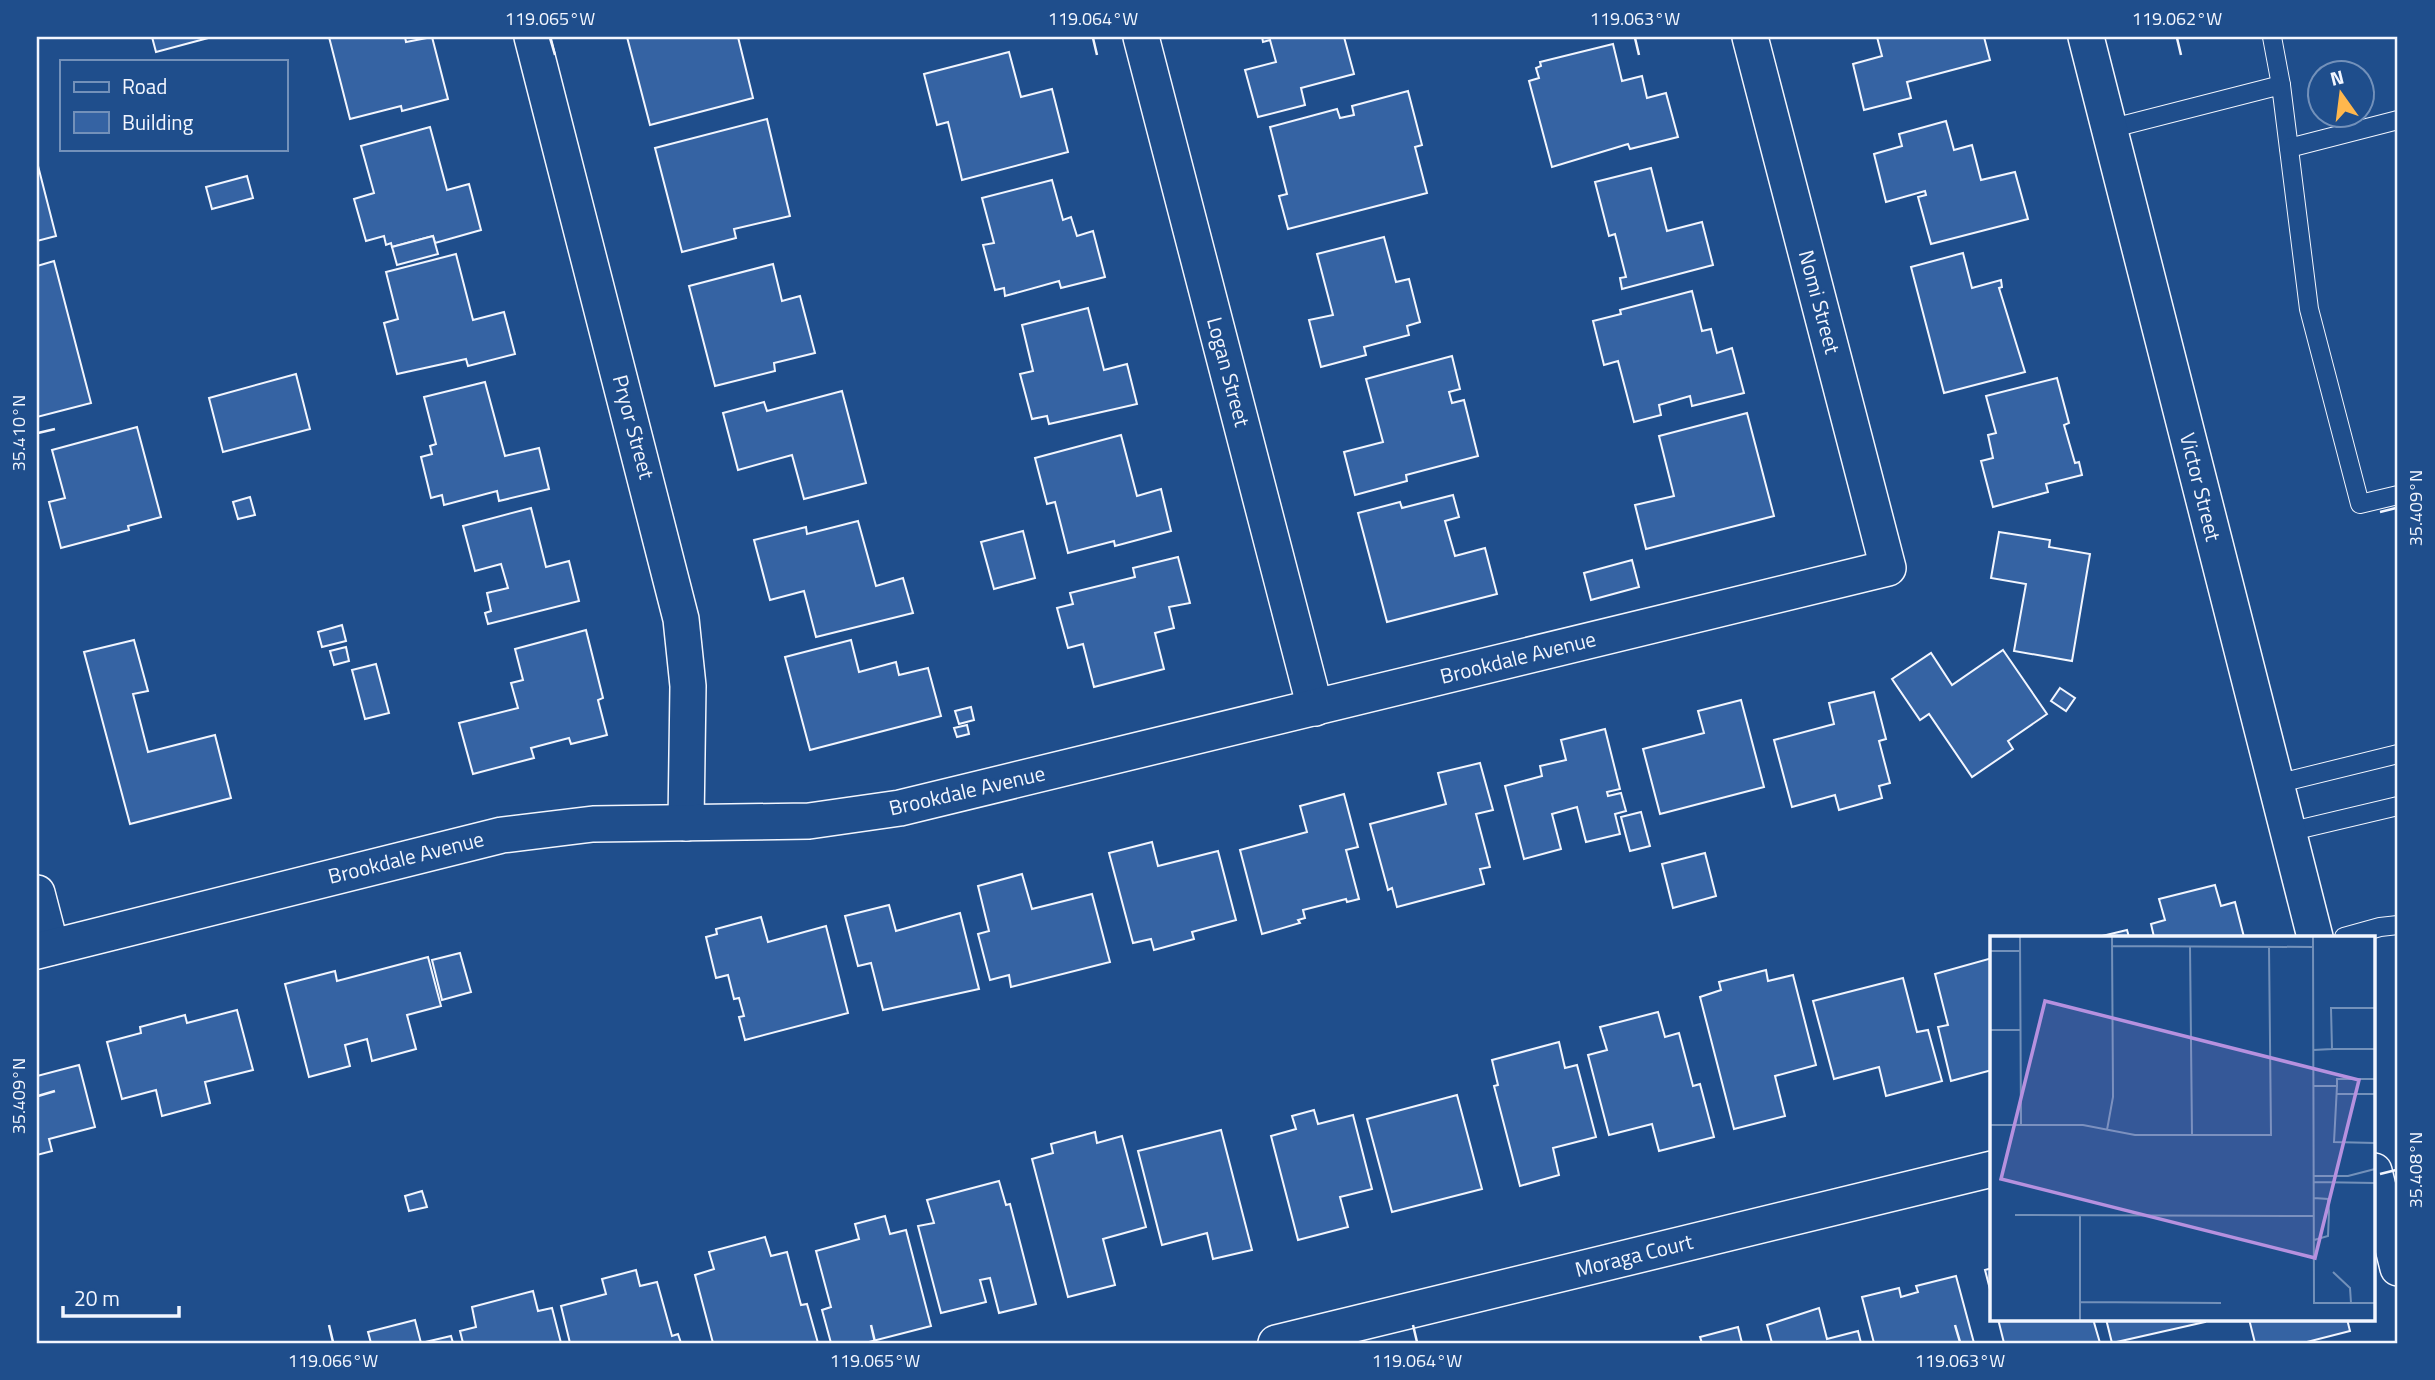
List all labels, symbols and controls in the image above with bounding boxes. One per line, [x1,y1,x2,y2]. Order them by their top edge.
text: 119.065°W [505,5,595,32]
text: 119.064°W [1048,5,1138,32]
text: 119.063°W [1590,5,1680,32]
text: 119.062°W [2132,5,2222,32]
legend [60,60,287,150]
north arrow [2306,60,2376,130]
text: N [2327,61,2347,93]
text: Road [122,70,167,102]
text: Building [122,106,194,138]
street label: Nomi Street [1791,246,1849,358]
street label: Logan Street [1199,313,1259,431]
street label: Pryor Street [605,371,663,483]
text: 35.410°N [5,395,32,471]
street label: Victor Street [2172,429,2230,545]
text: 35.409°N [2402,470,2429,546]
street label: Brookdale Avenue [1437,622,1599,692]
street label: Brookdale Avenue [886,757,1048,824]
street label: Brookdale Avenue [325,822,487,892]
inset map [1990,936,2376,1320]
text: 35.409°N [5,1058,32,1134]
text: 35.408°N [2402,1132,2429,1208]
street label: Moraga Court [1571,1225,1697,1285]
scale bar [63,1275,178,1319]
text: 20 m [74,1282,120,1314]
text: 119.066°W [288,1347,378,1374]
text: 119.065°W [830,1347,920,1374]
text: 119.064°W [1372,1347,1462,1374]
text: 119.063°W [1915,1347,2005,1374]

